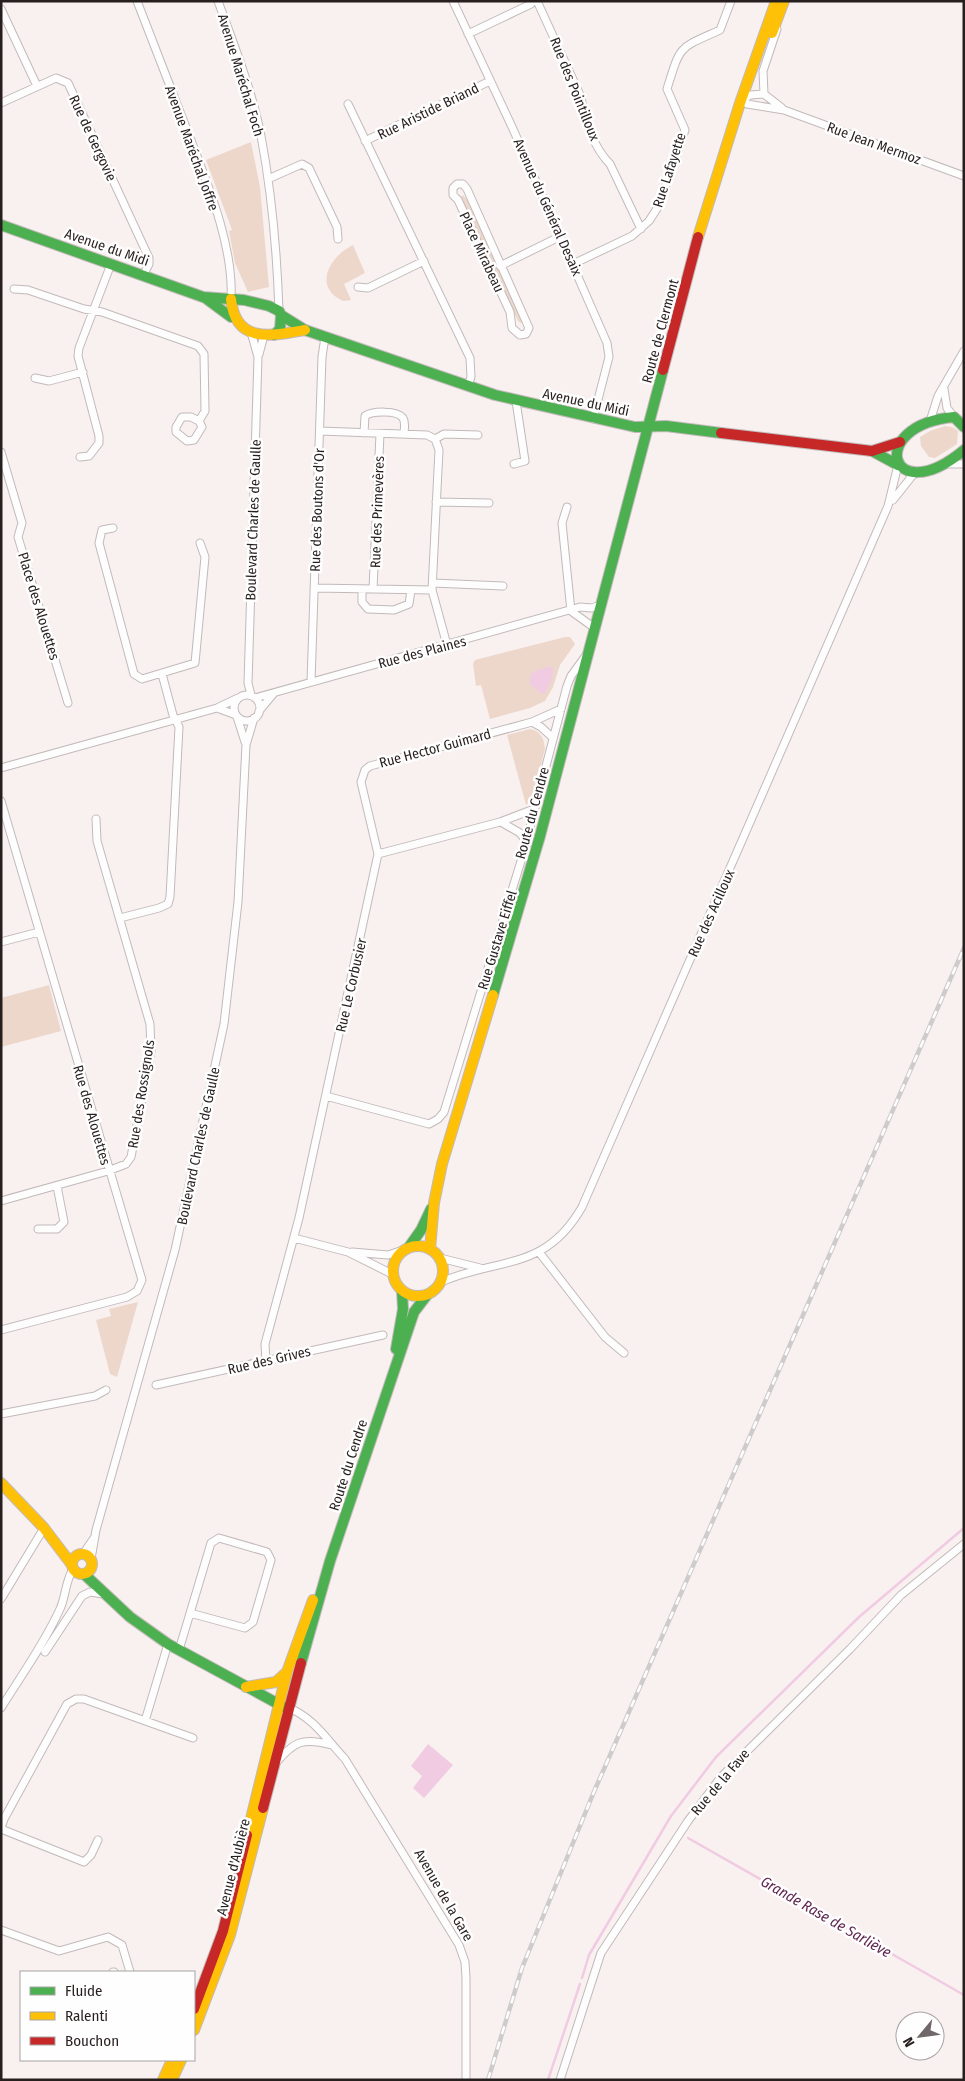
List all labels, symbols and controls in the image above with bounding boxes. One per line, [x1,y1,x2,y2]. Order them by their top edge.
street label: Avenue Maréchal Foch [214,12,267,138]
street label: Rue des Pointilloux [546,35,603,144]
street label: Rue Aristide Briand [375,80,482,143]
street label: Avenue Maréchal Joffre [161,83,222,213]
street label: Rue de Gergovie [65,93,120,184]
street label: Rue Jean Mermoz [825,119,924,168]
street label: Rue Lafayette [649,130,690,210]
street label: Avenue du Général Desaix [510,136,586,279]
street label: Place Mirabeau [455,209,508,295]
street label: Avenue du Midi [62,225,151,270]
street label: Route de Clermont [638,277,683,385]
street label: Avenue du Midi [541,385,631,420]
street label: Boulevard Charles de Gaulle [242,439,265,601]
street label: Rue des Boutons d'Or [307,448,328,572]
street label: Rue des Primevères [367,456,388,568]
street label: Place des Alouettes [14,550,63,662]
street label: Rue des Plaines [376,633,468,672]
street label: Rue Hector Guimard [377,725,493,772]
street label: Route du Cendre [512,765,553,861]
street label: Rue des Acilloux [685,866,739,960]
street label: Rue Gustave Eiffel [474,888,521,992]
street label: Rue Le Corbusier [332,936,371,1034]
street label: Rue des Rossignols [124,1038,158,1150]
street label: Rue des Alouettes [69,1063,114,1167]
street label: Boulevard Charles de Gaulle [173,1065,224,1227]
street label: Rue des Grives [226,1343,312,1378]
street label: Route du Cendre [326,1417,371,1513]
street label: Rue de la Fave [688,1746,753,1819]
street label: Avenue d'Aubière [213,1817,254,1917]
street label: Avenue de la Gare [410,1846,477,1944]
water label: Grande Rase de Sarliève [758,1872,894,1962]
legend [20,1971,195,2061]
text: Fluide [65,1982,102,2000]
text: Ralenti [65,2007,108,2025]
north arrow [895,2011,945,2061]
text: Bouchon [65,2032,119,2050]
text: N [900,2034,919,2050]

